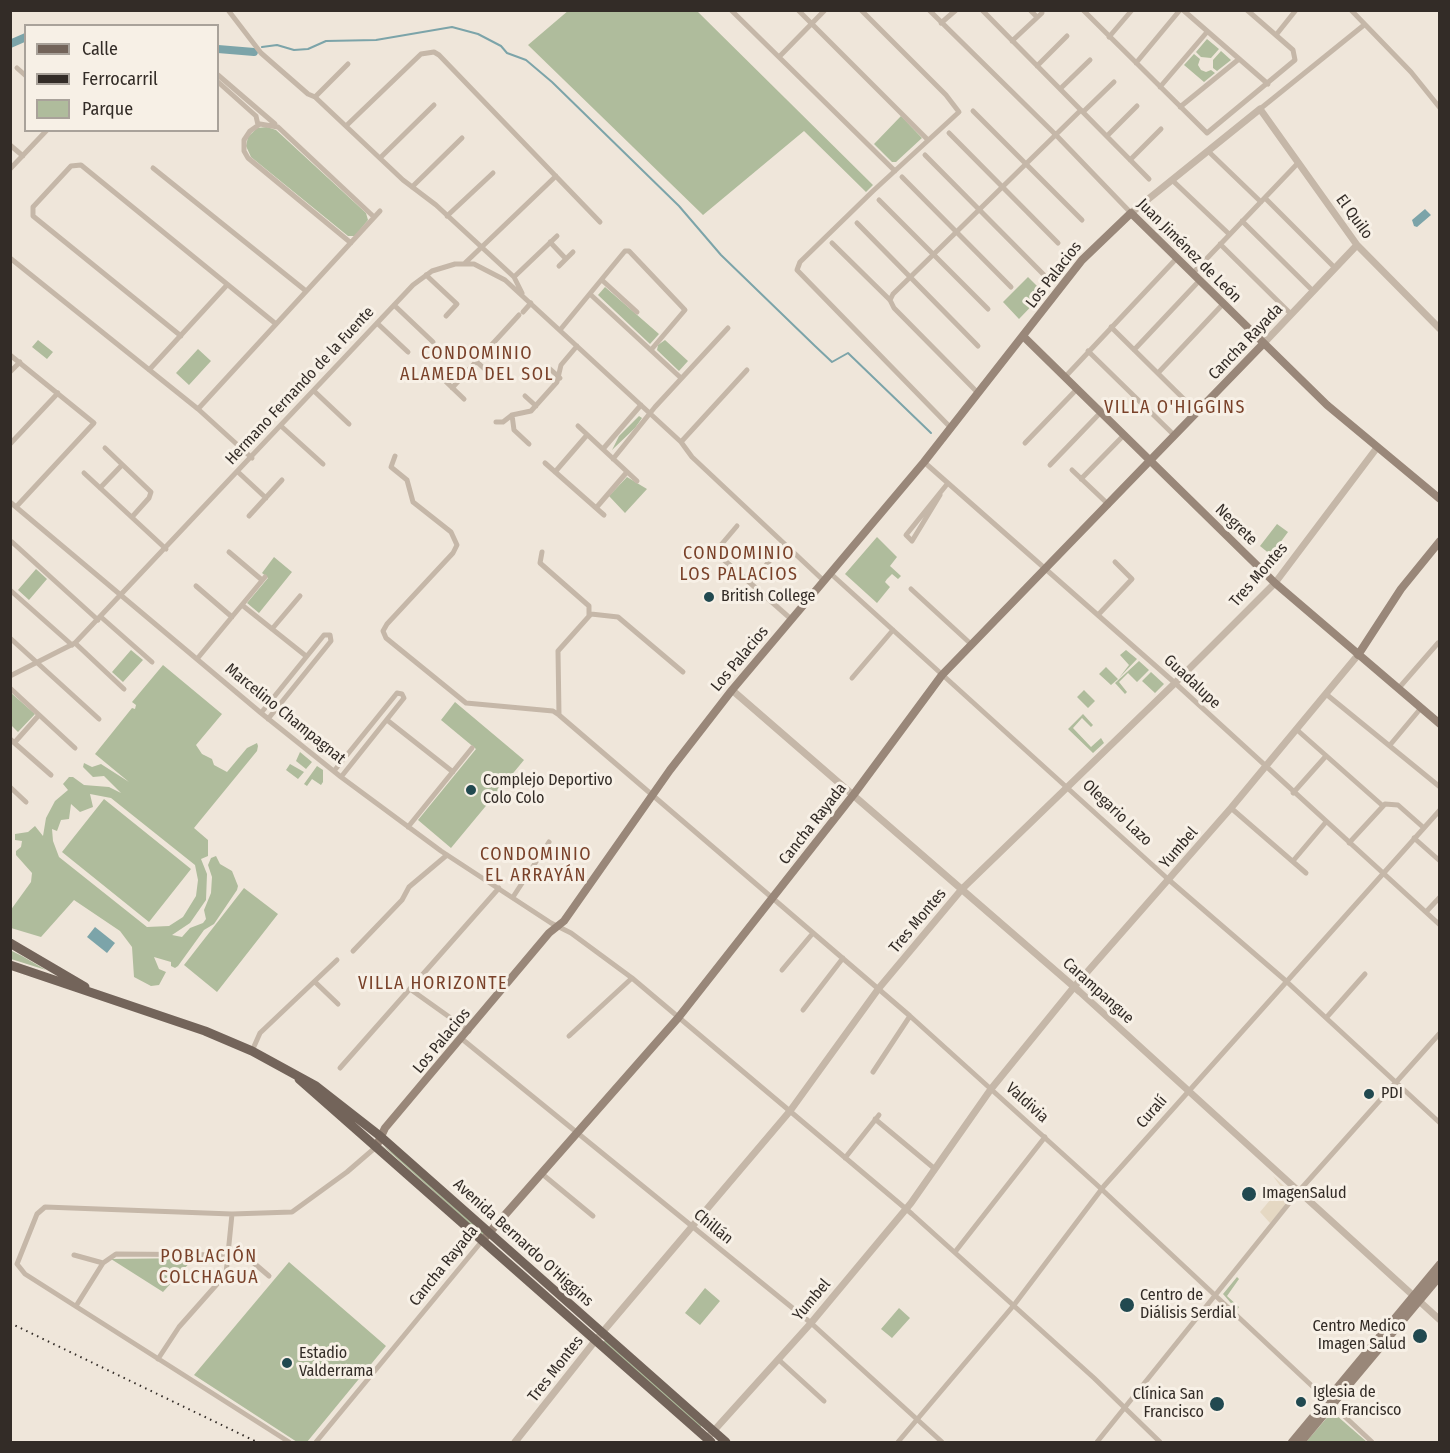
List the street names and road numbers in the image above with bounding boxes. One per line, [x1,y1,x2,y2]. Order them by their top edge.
street label: El Quilo [1331,191,1377,243]
street label: Juan Jiménez de León [1133,195,1245,307]
street label: Los Palacios [1022,238,1086,312]
street label: Cancha Rayada [1205,300,1287,384]
street label: Hermano Fernando de la Fuente [222,303,378,469]
street label: Negrete [1211,500,1261,550]
street label: Tres Montes [1226,539,1292,611]
street label: Los Palacios [707,623,773,695]
street label: Guadalupe [1160,651,1224,713]
street label: Marcelino Champagnat [221,660,349,768]
street label: Olegario Lazo [1078,776,1156,850]
street label: Cancha Rayada [775,779,851,869]
street label: Yumbel [1156,823,1202,873]
street label: Tres Montes [885,885,951,957]
street label: Carampangue [1058,954,1138,1028]
street label: Los Palacios [409,1005,475,1077]
street label: Valdivia [1002,1079,1052,1127]
street label: Curalí [1133,1092,1171,1132]
street label: Avenida Bernardo O'Higgins [449,1175,597,1311]
street label: Chillán [689,1205,737,1249]
street label: Cancha Rayada [406,1222,482,1310]
street label: Yumbel [789,1275,835,1325]
street label: Tres Montes [524,1332,588,1406]

